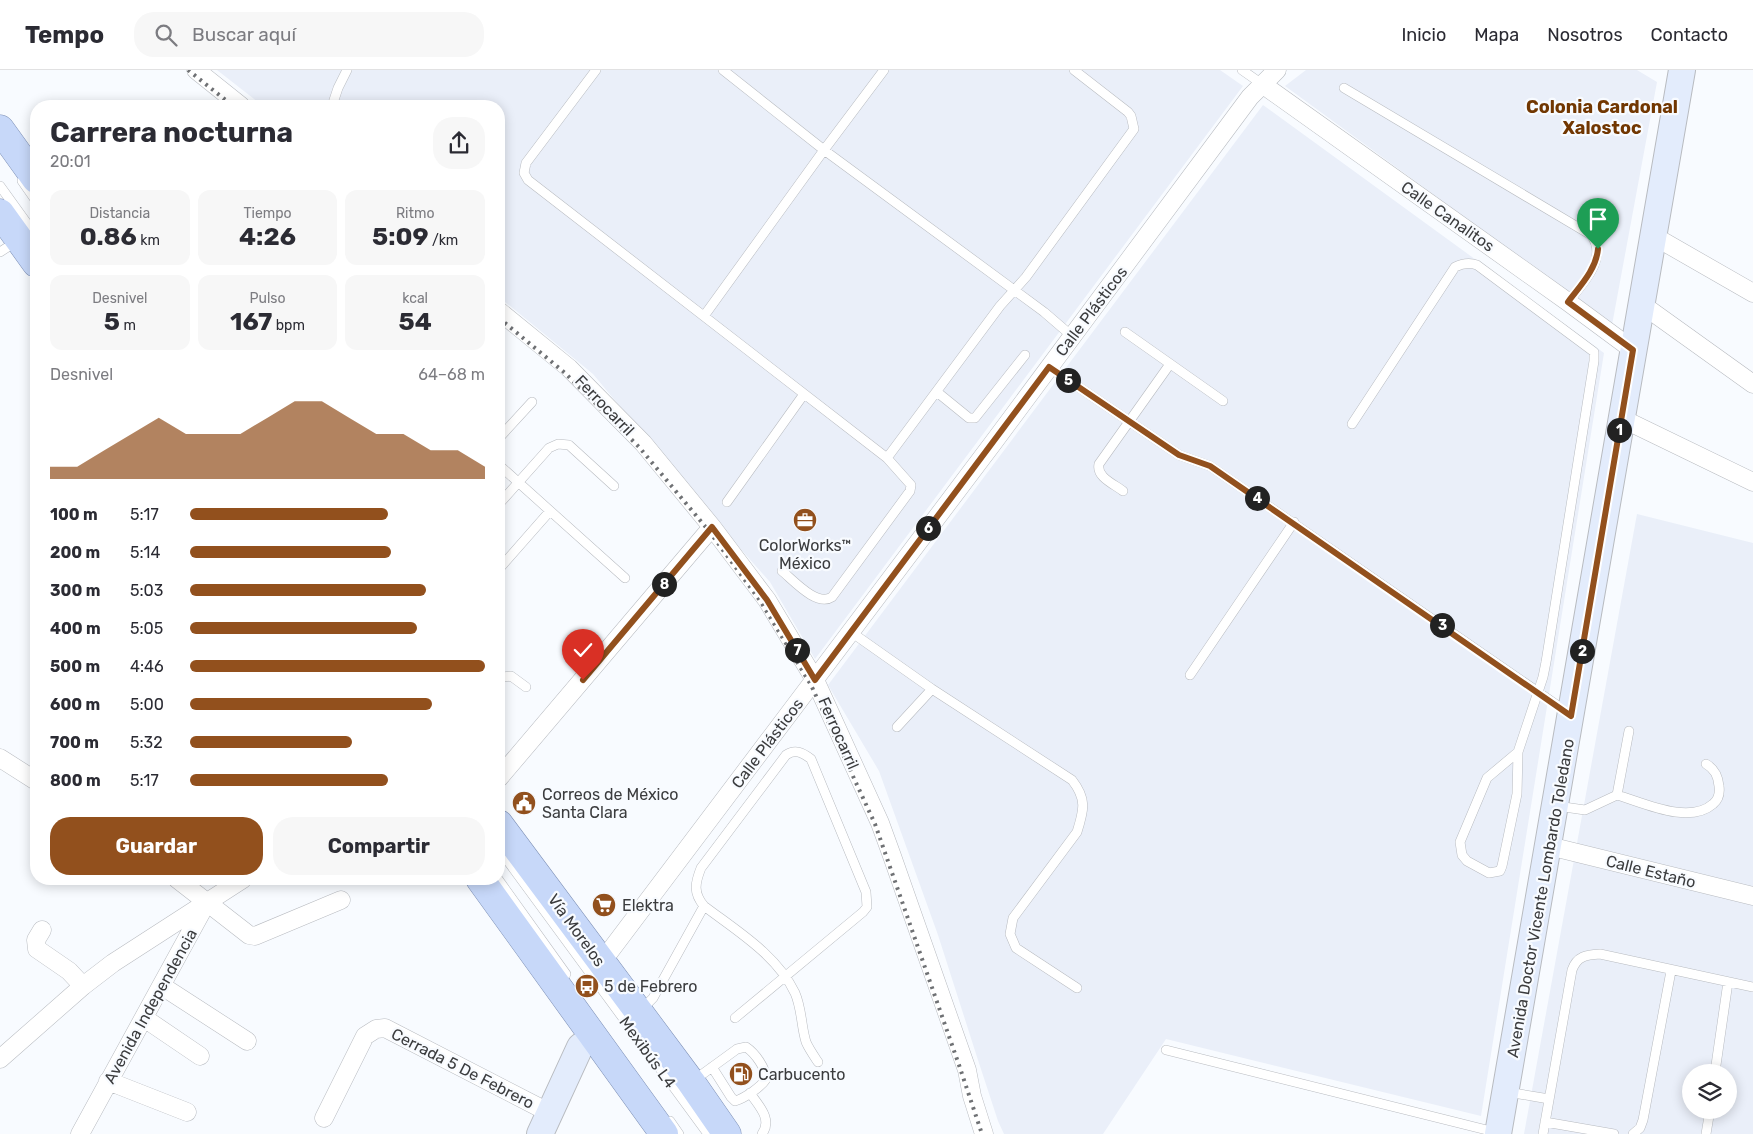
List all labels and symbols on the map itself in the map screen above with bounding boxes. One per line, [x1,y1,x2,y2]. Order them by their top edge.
district label: Colonia Cardonal Xalostoc [1526,96,1678,139]
street label: Calle Canalitos [1397,177,1498,256]
pin [1577,198,1619,249]
street label: Calle Plásticos [1051,263,1131,360]
pin: 5 [1056,368,1080,392]
street label: Ferrocarril [571,371,638,440]
pin: 1 [1606,418,1632,442]
pin: 4 [1244,486,1270,510]
office icon: ColorWorks™ México [792,507,818,533]
pin: 6 [916,516,940,540]
place label: ColorWorks™ México [759,536,851,573]
pin: 8 [652,572,676,596]
pin: 3 [1430,612,1454,638]
pin [562,629,604,680]
pin: 7 [784,638,810,662]
pin: 2 [1570,638,1594,664]
street label: Ferrocarril [814,694,863,772]
street label: Calle Plásticos [727,695,807,792]
street label: Avenida Doctor Vicente Lombardo Toledano [1503,737,1578,1059]
place label: Correos de México Santa Clara [542,785,678,822]
public building icon: Correos de México Santa Clara [511,790,537,816]
street label: Calle Estaño [1604,851,1698,892]
street label: Vía Morelos [544,890,609,970]
supermarket icon: Elektra [591,892,617,918]
place label: Elektra [622,896,674,915]
street label: Avenida Independencia [100,926,201,1087]
bus stop icon: 5 de Febrero [574,973,600,999]
place label: 5 de Febrero [604,977,697,996]
street label: Mexibús L4 [615,1013,680,1092]
street label: Cerrada 5 De Febrero [388,1024,537,1113]
fuel station icon: Carbucento [728,1061,754,1087]
place label: Carbucento [758,1065,846,1084]

